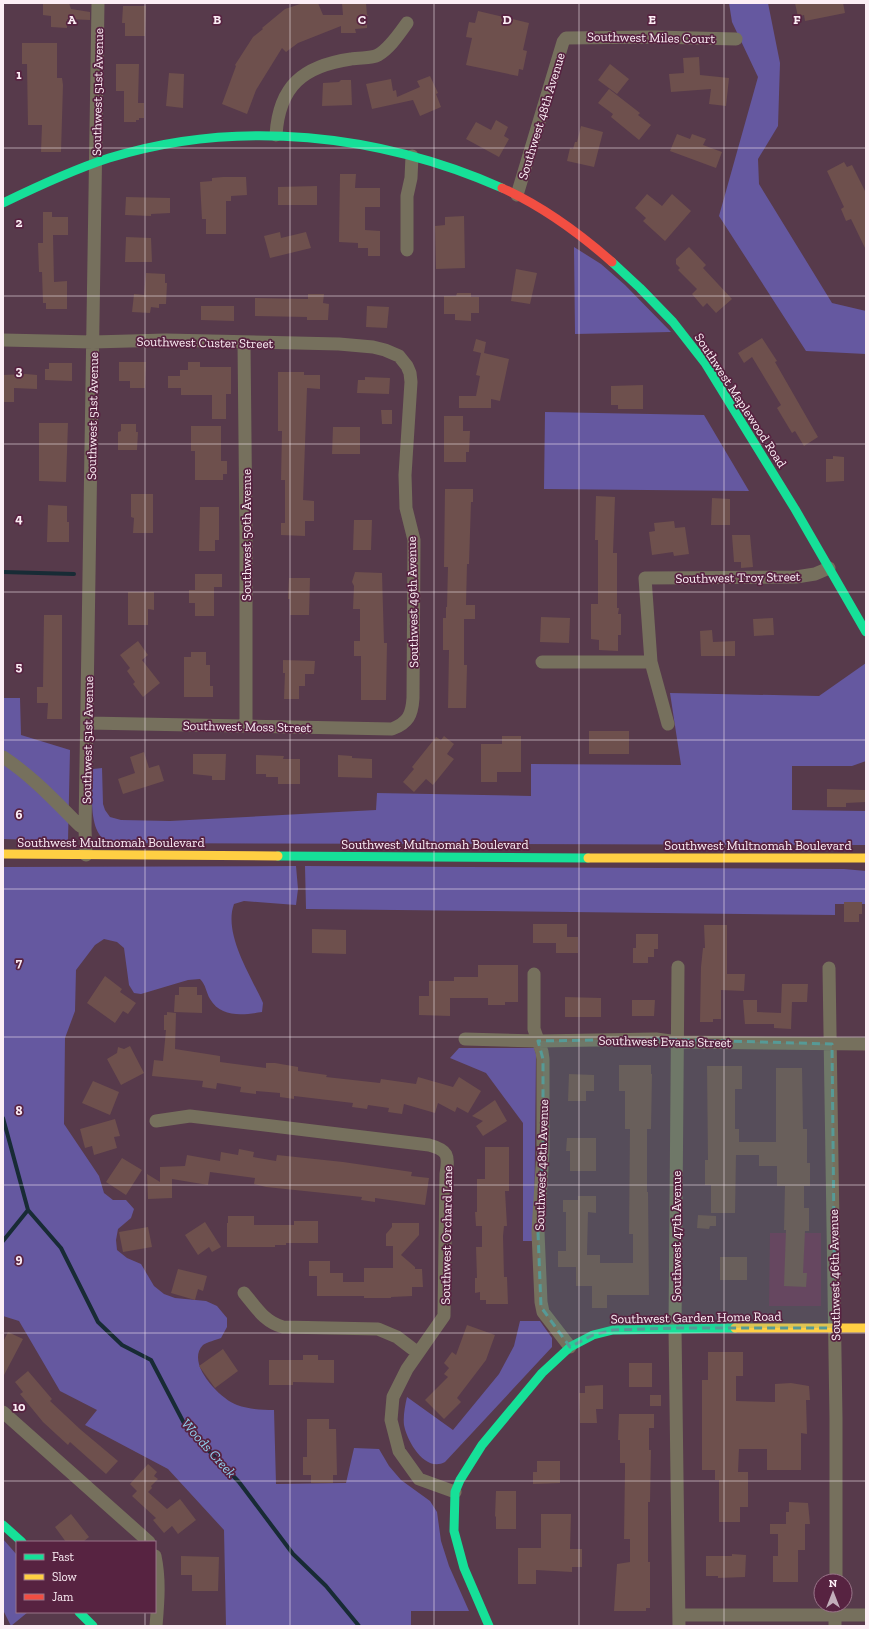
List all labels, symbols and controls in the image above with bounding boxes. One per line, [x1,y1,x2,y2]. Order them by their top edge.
text: A [68,12,77,27]
text: B [213,12,221,27]
text: C [358,12,366,27]
text: D [502,12,512,27]
text: E [648,12,656,27]
text: F [793,12,801,27]
street label: Southwest 51st Avenue [89,28,106,156]
street label: Southwest Miles Court [587,29,715,46]
street label: Southwest 48th Avenue [515,51,568,181]
text: 1 [16,67,22,82]
text: 2 [16,215,23,230]
street label: Southwest Maplewood Road [691,330,790,470]
street label: Southwest Custer Street [136,334,274,351]
street label: Southwest 51st Avenue [84,352,101,480]
text: 3 [16,363,23,378]
street label: Southwest 50th Avenue [239,469,254,601]
text: 4 [15,511,23,526]
street label: Southwest 49th Avenue [404,536,421,668]
street label: Southwest Troy Street [675,569,801,586]
text: 5 [16,659,23,674]
street label: Southwest 51st Avenue [79,676,96,804]
street label: Southwest Moss Street [183,718,312,735]
text: 6 [16,807,23,822]
street label: Southwest Multnomah Boulevard [17,835,205,850]
street label: Southwest Multnomah Boulevard [341,837,529,852]
street label: Southwest Multnomah Boulevard [664,838,852,853]
text: 7 [16,955,23,970]
street label: Southwest Evans Street [598,1033,732,1050]
street label: Southwest 48th Avenue [532,1099,551,1231]
text: 8 [15,1103,23,1118]
street label: Southwest Orchard Lane [438,1165,455,1305]
street label: Southwest 47th Avenue [669,1171,684,1301]
street label: Southwest 46th Avenue [826,1209,843,1341]
text: 9 [16,1251,23,1266]
street label: Southwest Garden Home Road [610,1309,782,1326]
text: 10 [13,1399,26,1414]
water label: Woods Creek [178,1415,240,1481]
legend [16,1541,156,1613]
text: Fast [52,1550,75,1564]
text: Slow [52,1570,78,1584]
north arrow [813,1573,853,1613]
text: N [829,1577,838,1590]
text: Jam [52,1590,74,1604]

